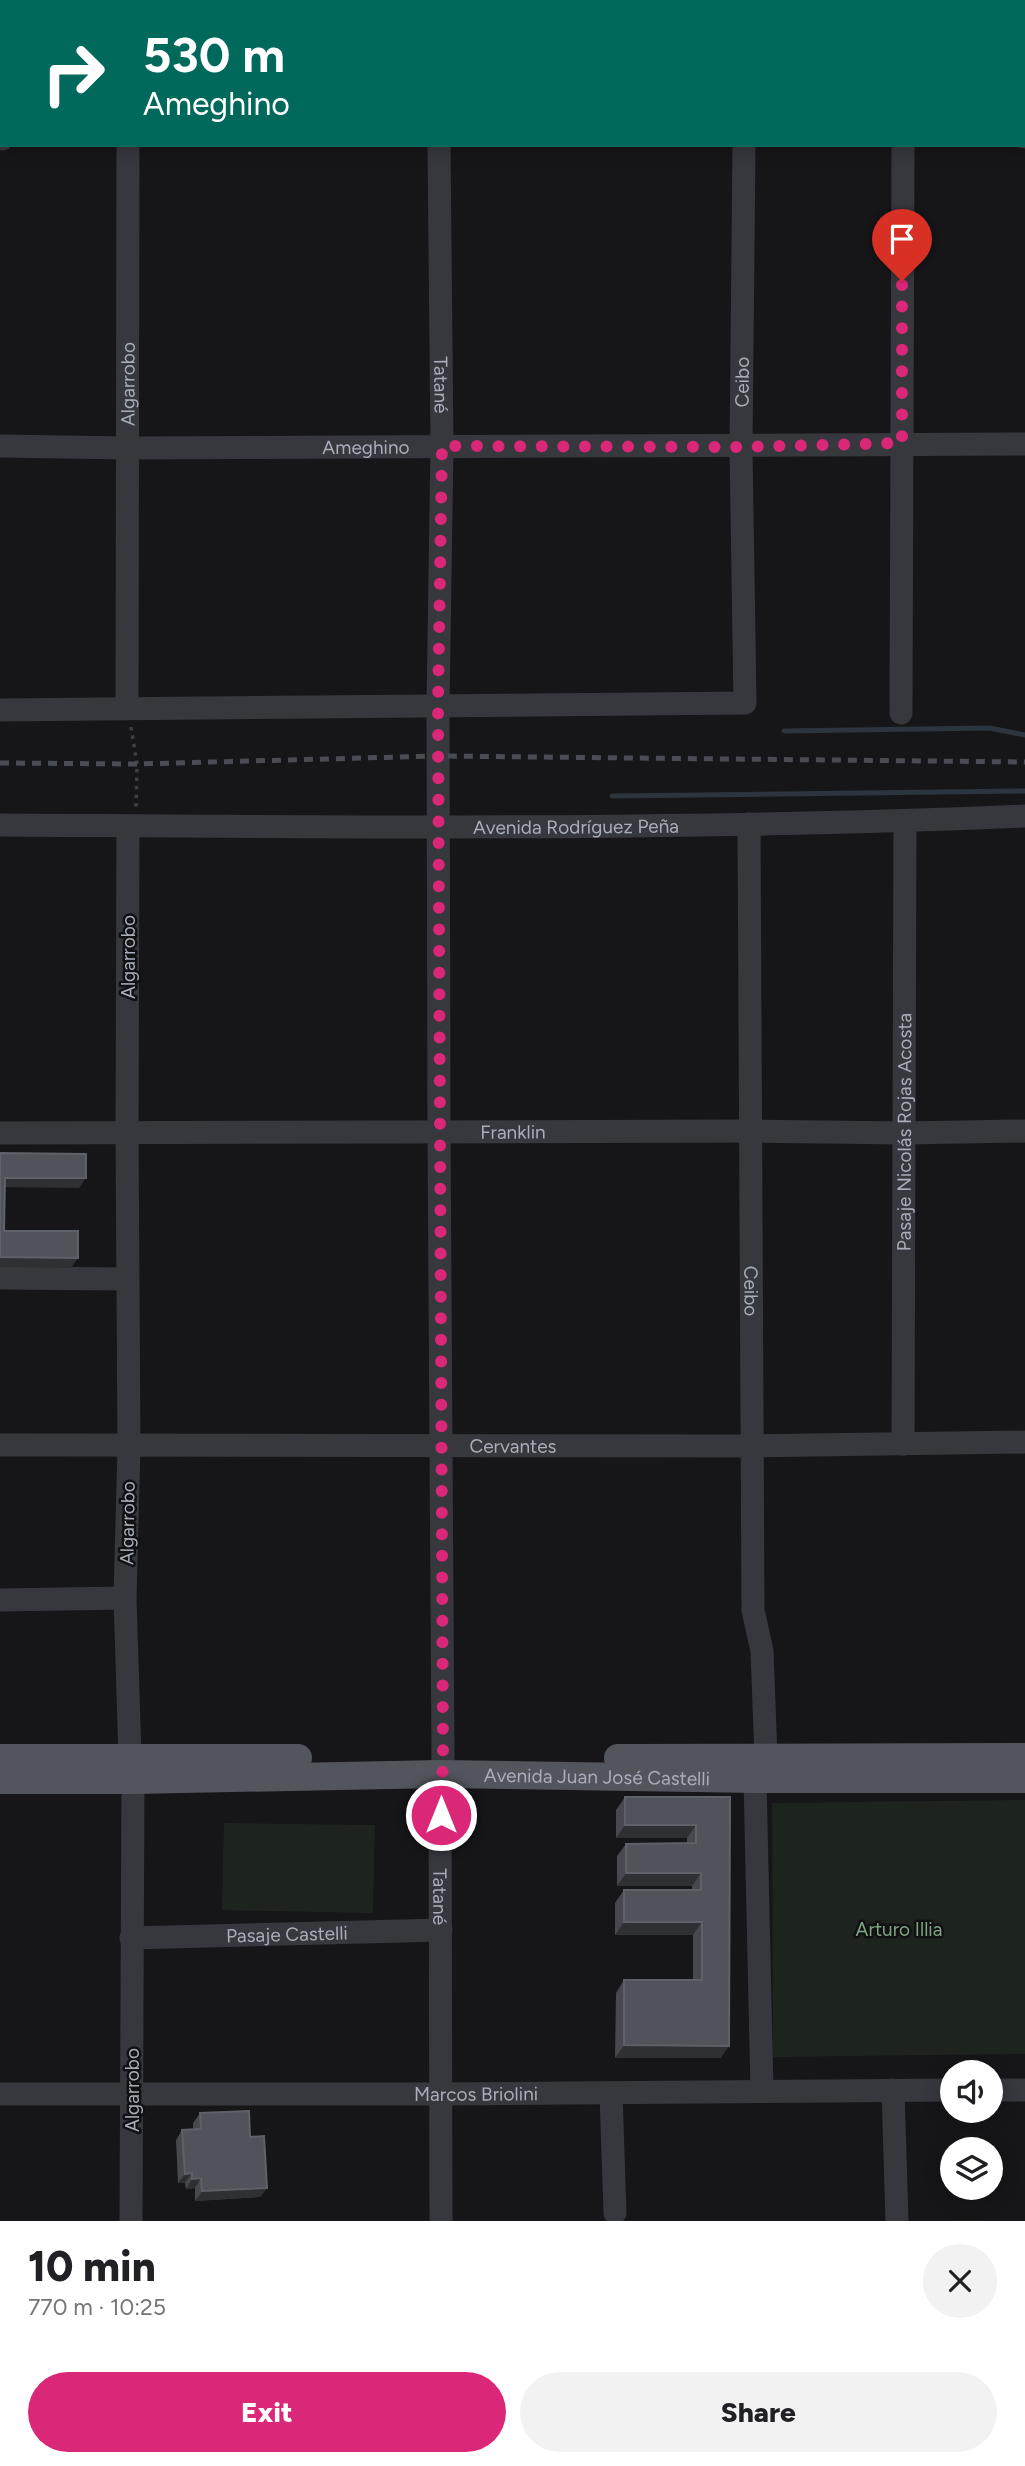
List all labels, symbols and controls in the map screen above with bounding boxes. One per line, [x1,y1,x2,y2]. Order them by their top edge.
text: 530 m [143,25,285,84]
icon: right [28,28,119,119]
text: Ameghino [143,85,290,123]
pin [872,209,932,281]
icon: arrive [883,220,921,258]
street label: Algarrobo [117,342,140,426]
street label: Tatané [429,356,453,414]
street label: Ceibo [730,357,754,408]
street label: Ameghino [322,436,410,459]
street label: Avenida Rodríguez Peña [473,815,679,839]
street label: Algarrobo [117,915,140,999]
street label: Pasaje Nicolás Rojas Acosta [893,1013,916,1251]
street label: Franklin [480,1121,546,1144]
street label: Ceibo [739,1266,763,1316]
street label: Cervantes [470,1435,557,1458]
street label: Algarrobo [115,1481,140,1565]
street label: Avenida Juan José Castelli [484,1764,710,1790]
position arrow [404,1778,478,1852]
street label: Tatané [428,1868,451,1925]
park label: Arturo Illia [856,1918,942,1941]
street label: Pasaje Castelli [226,1921,348,1948]
street label: Algarrobo [121,2048,144,2132]
map controls [940,2060,1003,2200]
button: sound [940,2060,1003,2123]
street label: Marcos Briolini [414,2082,538,2106]
button: layers [940,2137,1003,2200]
text: 10 min [28,2241,156,2292]
button: close [923,2244,997,2318]
text: 770 m · 10:25 [28,2293,166,2321]
button: Exit [28,2372,506,2452]
button: Share [520,2372,997,2452]

